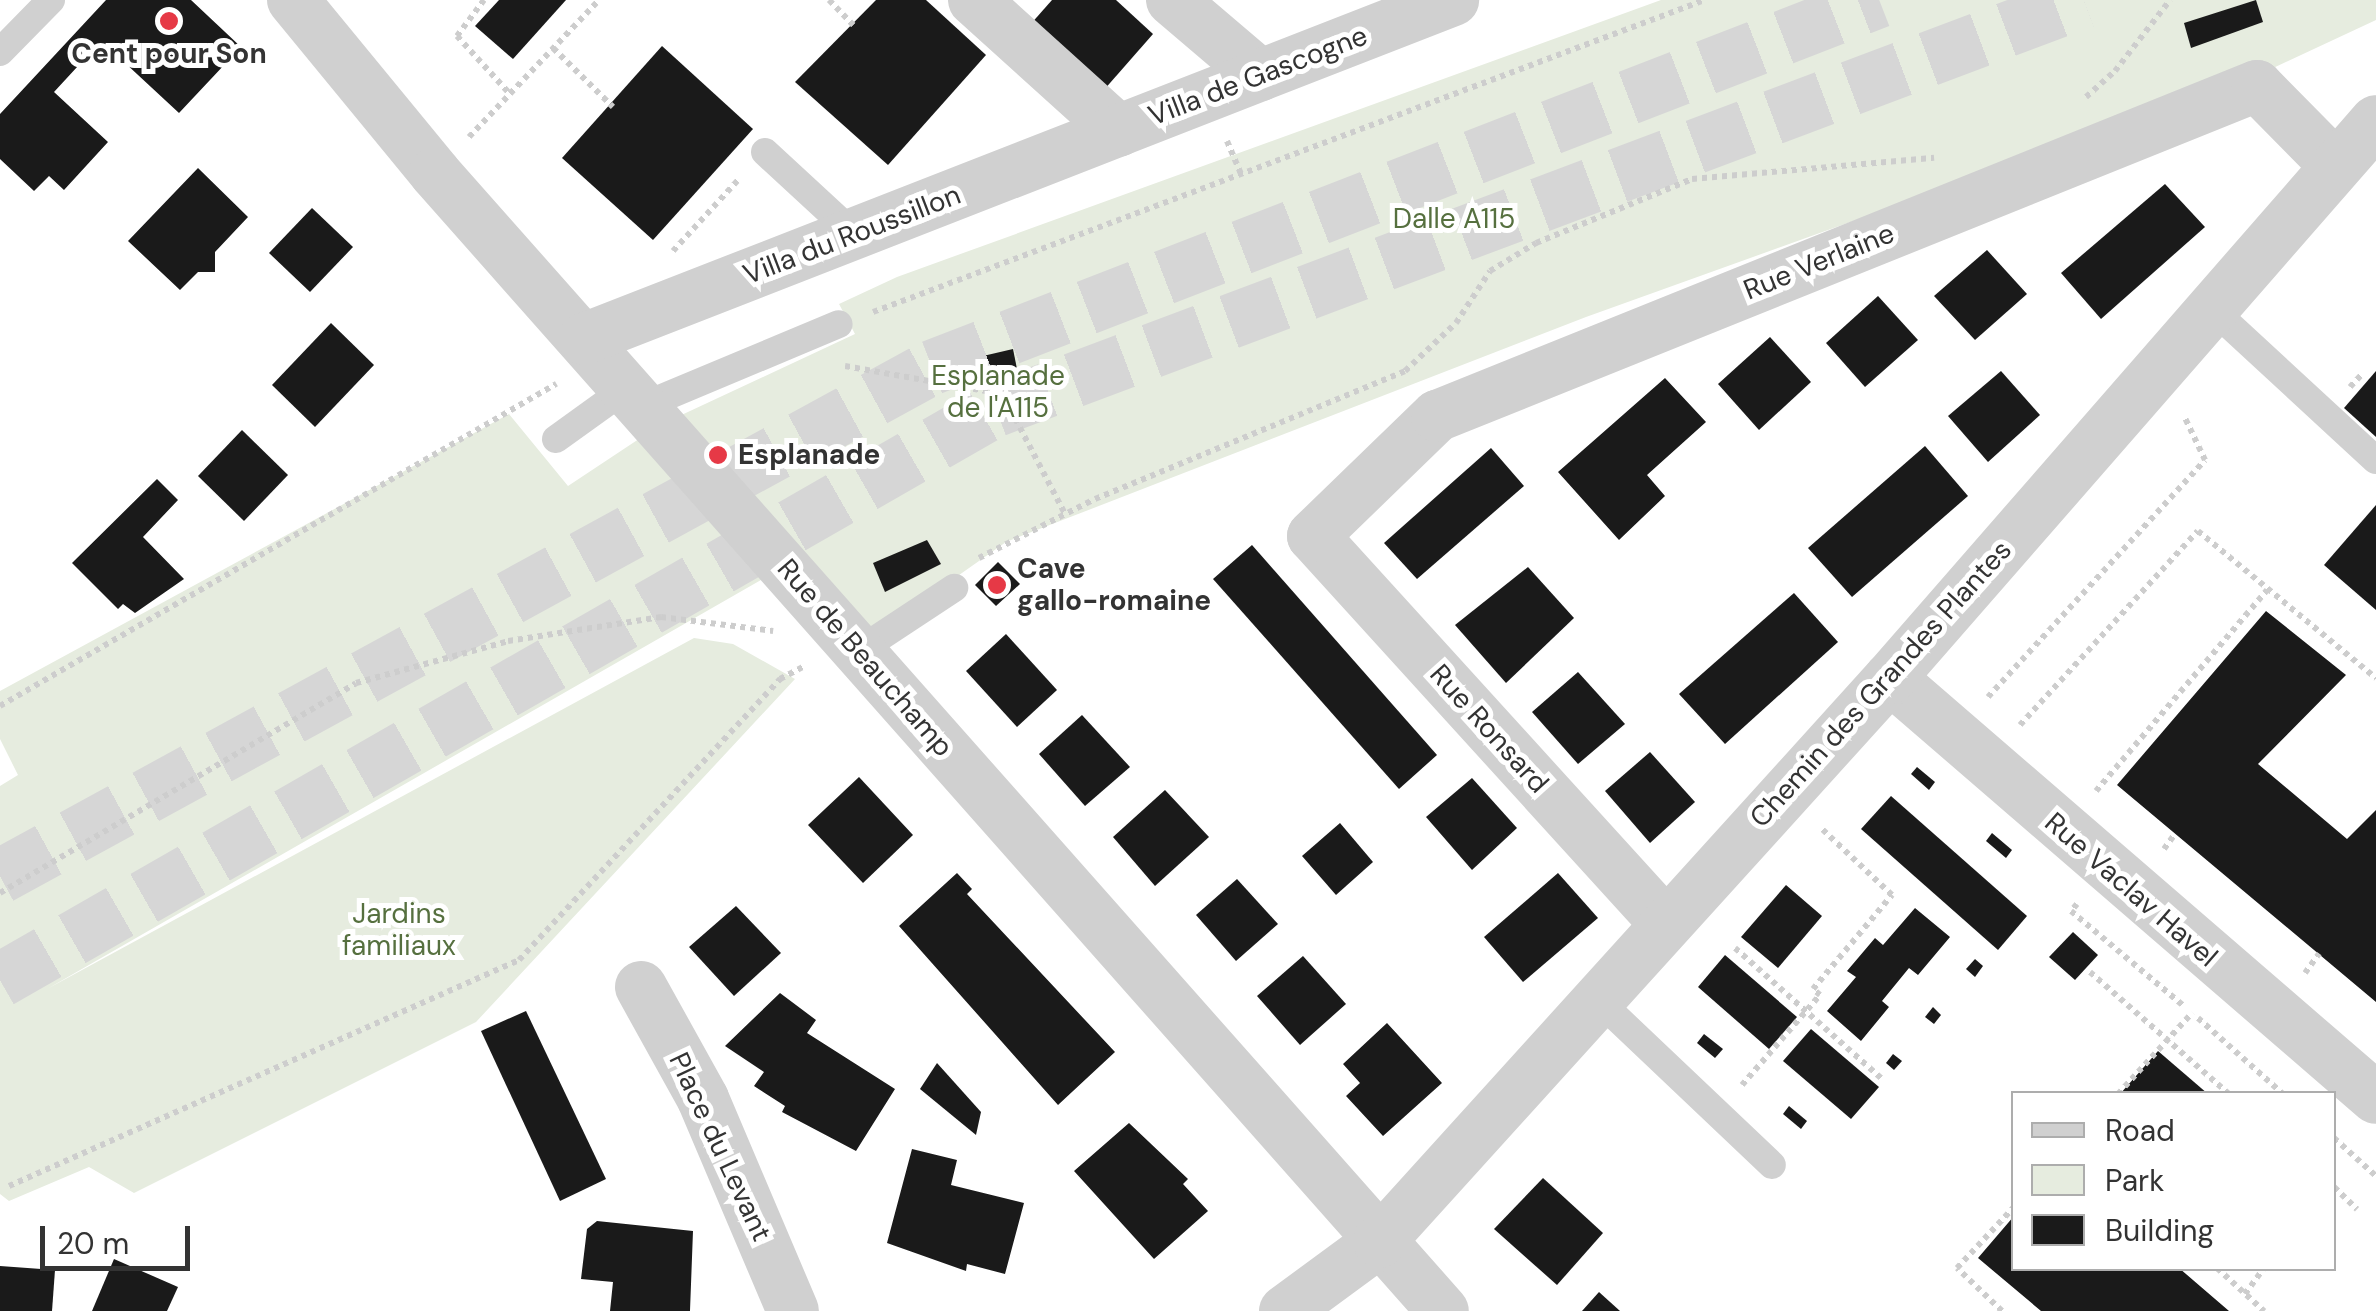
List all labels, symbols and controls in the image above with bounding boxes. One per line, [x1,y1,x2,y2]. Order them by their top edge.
marker: Cent pour Son [158,10,180,32]
street label: Villa de Gascogne [1144,19,1372,133]
place label: Cent pour Son [71,37,267,71]
street label: Villa du Roussillon [739,178,965,292]
park label: Dalle A115 [1393,202,1515,236]
street label: Rue Verlaine [1739,217,1899,307]
park label: Esplanade de l'A115 [931,359,1065,425]
place label: Esplanade [738,438,880,472]
marker: Esplanade [707,444,729,466]
street label: Chemin des Grandes Plantes [1743,534,2019,834]
street label: Rue de Beauchamp [770,552,960,764]
place label: Cave gallo-romaine [1017,552,1211,618]
marker: Cave gallo-romaine [986,574,1008,596]
street label: Rue Ronsard [1423,658,1555,800]
street label: Rue Vaclav Havel [2038,806,2224,974]
park label: Jardins familiaux [342,897,456,963]
street label: Place du Levant [662,1047,778,1247]
legend [2011,1091,2336,1271]
text: Road [2105,1111,2175,1150]
text: Park [2105,1161,2164,1200]
scale bar [45,1206,195,1268]
text: Building [2105,1211,2214,1250]
text: 20 m [57,1224,129,1263]

